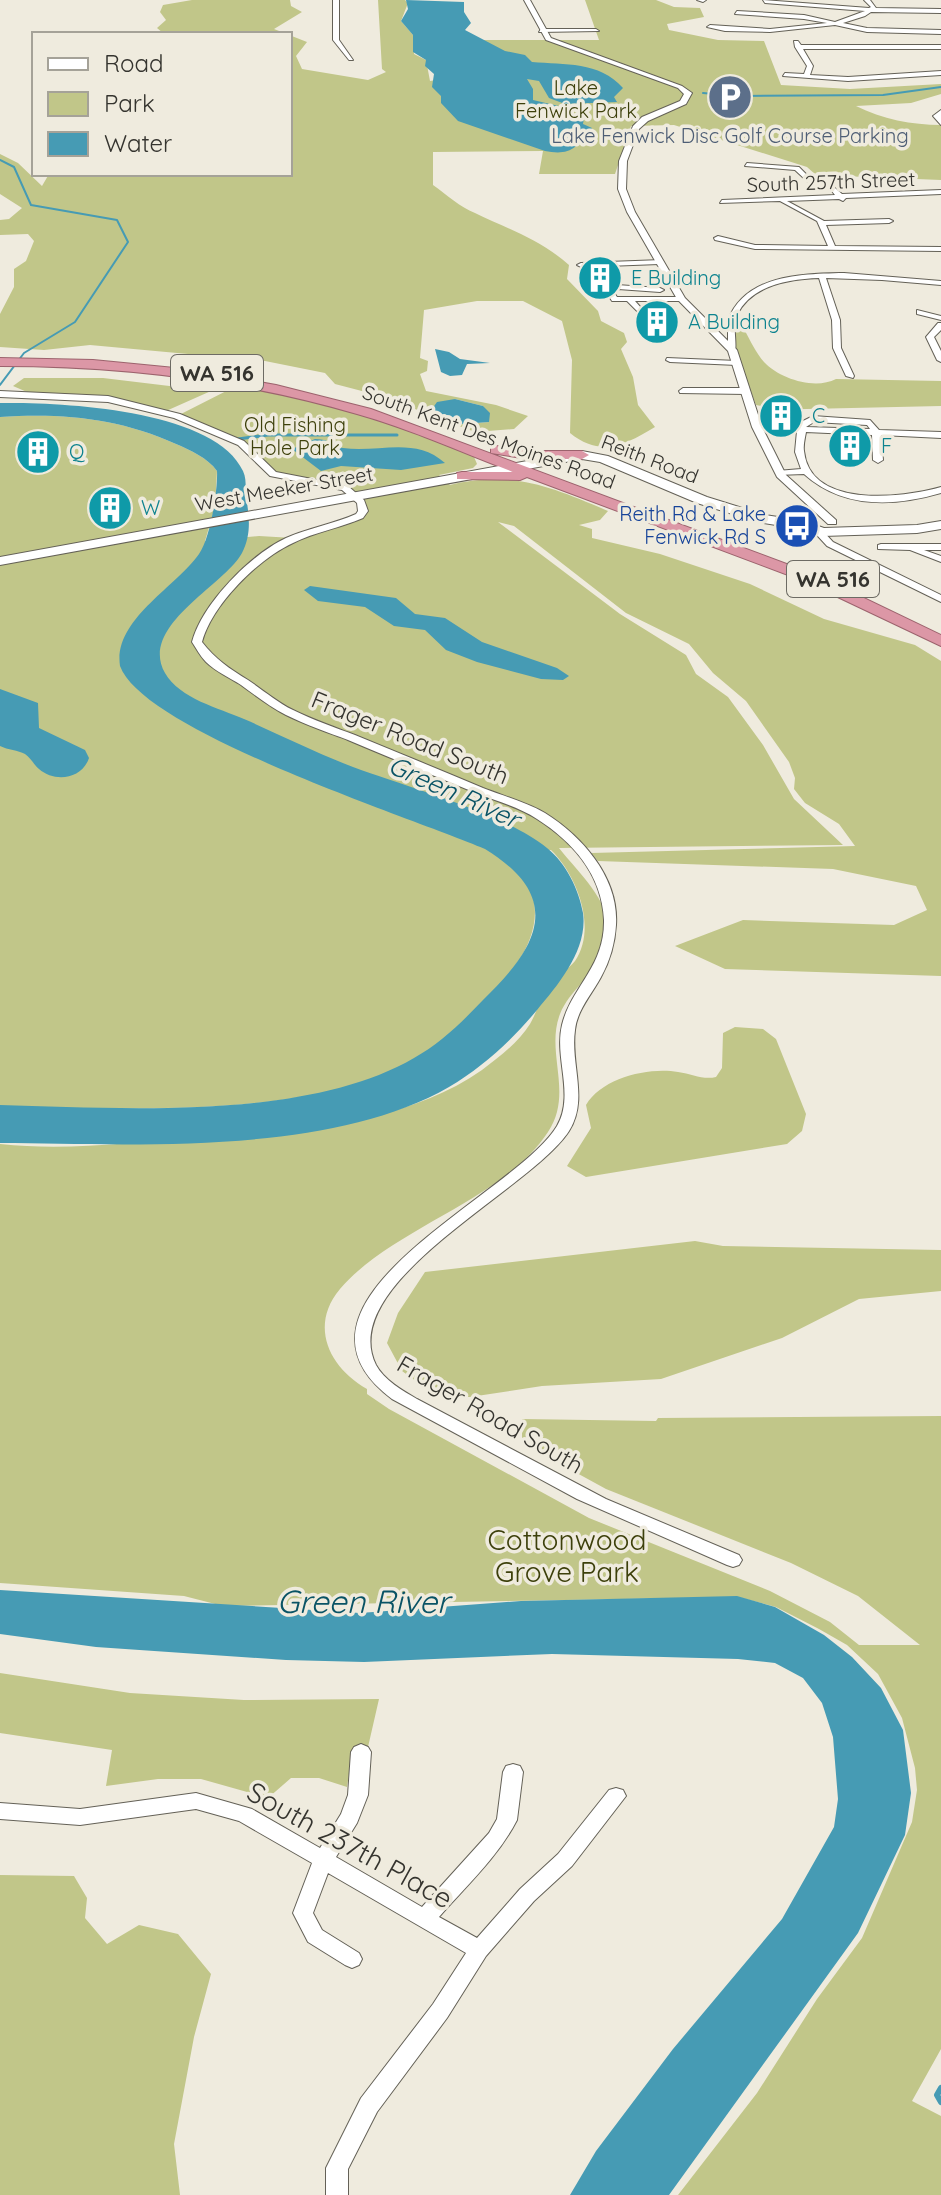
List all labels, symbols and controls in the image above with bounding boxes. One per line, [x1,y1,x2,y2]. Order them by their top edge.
legend [32,32,292,176]
text: Road [104,48,164,78]
parking icon: Lake Fenwick Disc Golf Course Parking [706,73,754,121]
park label: Lake Fenwick Park [515,75,637,123]
text: Park [104,88,155,118]
place label: Lake Fenwick Disc Golf Course Parking [551,123,909,148]
text: Water [104,128,172,158]
street label: South 257th Street [746,166,916,197]
building icon: E Building [576,254,624,302]
place label: E Building [631,265,721,290]
building icon: A Building [633,298,681,346]
place label: A Building [688,309,780,334]
road number: WA 516 [171,355,263,391]
street label: South Kent Des Moines Road [359,379,619,494]
building icon: C [757,392,805,440]
place label: C [812,403,825,428]
park label: Old Fishing Hole Park [244,412,346,460]
building icon: F [826,422,874,470]
building icon: Q [14,428,62,476]
street label: Reith Road [598,429,702,488]
place label: F [881,433,892,458]
place label: Q [69,439,85,464]
street label: West Meeker Street [193,460,375,516]
building icon: W [86,484,134,532]
place label: W [141,495,160,520]
place label: Reith Rd & Lake Fenwick Rd S [619,501,766,549]
bus stop icon: Reith Rd & Lake Fenwick Rd S [773,502,821,550]
road number: WA 516 [787,561,879,597]
street label: Frager Road South [307,684,513,790]
water label: Green River [383,748,528,836]
street label: Frager Road South [392,1349,589,1480]
park label: Cottonwood Grove Park [488,1522,647,1589]
water label: Green River [277,1581,453,1621]
street label: South 237th Place [241,1774,459,1916]

